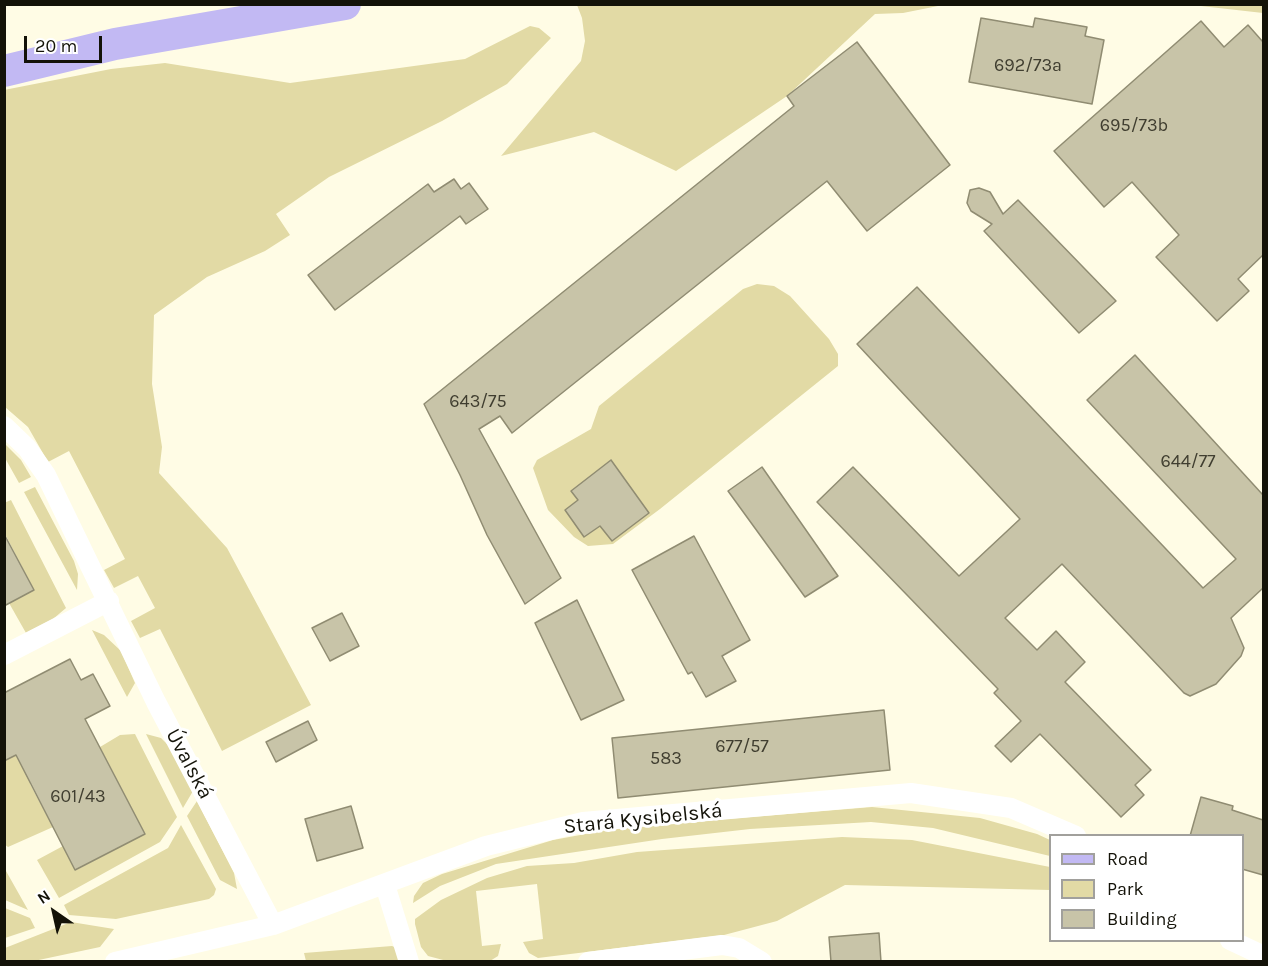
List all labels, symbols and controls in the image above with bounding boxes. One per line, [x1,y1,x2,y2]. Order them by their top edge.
scale bar [27,24,105,62]
text: 20 m [35,35,77,57]
house number: 692/73a [994,55,1062,77]
house number: 695/73b [1100,115,1168,137]
house number: 643/75 [449,391,507,413]
house number: 644/77 [1160,451,1216,473]
street label: Úvalská [160,724,218,804]
house number: 677/57 [715,736,769,758]
house number: 583 [650,748,682,770]
house number: 601/43 [50,786,106,808]
street label: Stará Kysibelská [562,798,724,840]
legend [1049,834,1244,942]
text: Road [1107,848,1148,870]
text: Park [1107,878,1144,900]
north arrow [24,882,84,942]
text: N [34,886,54,908]
text: Building [1107,908,1177,930]

